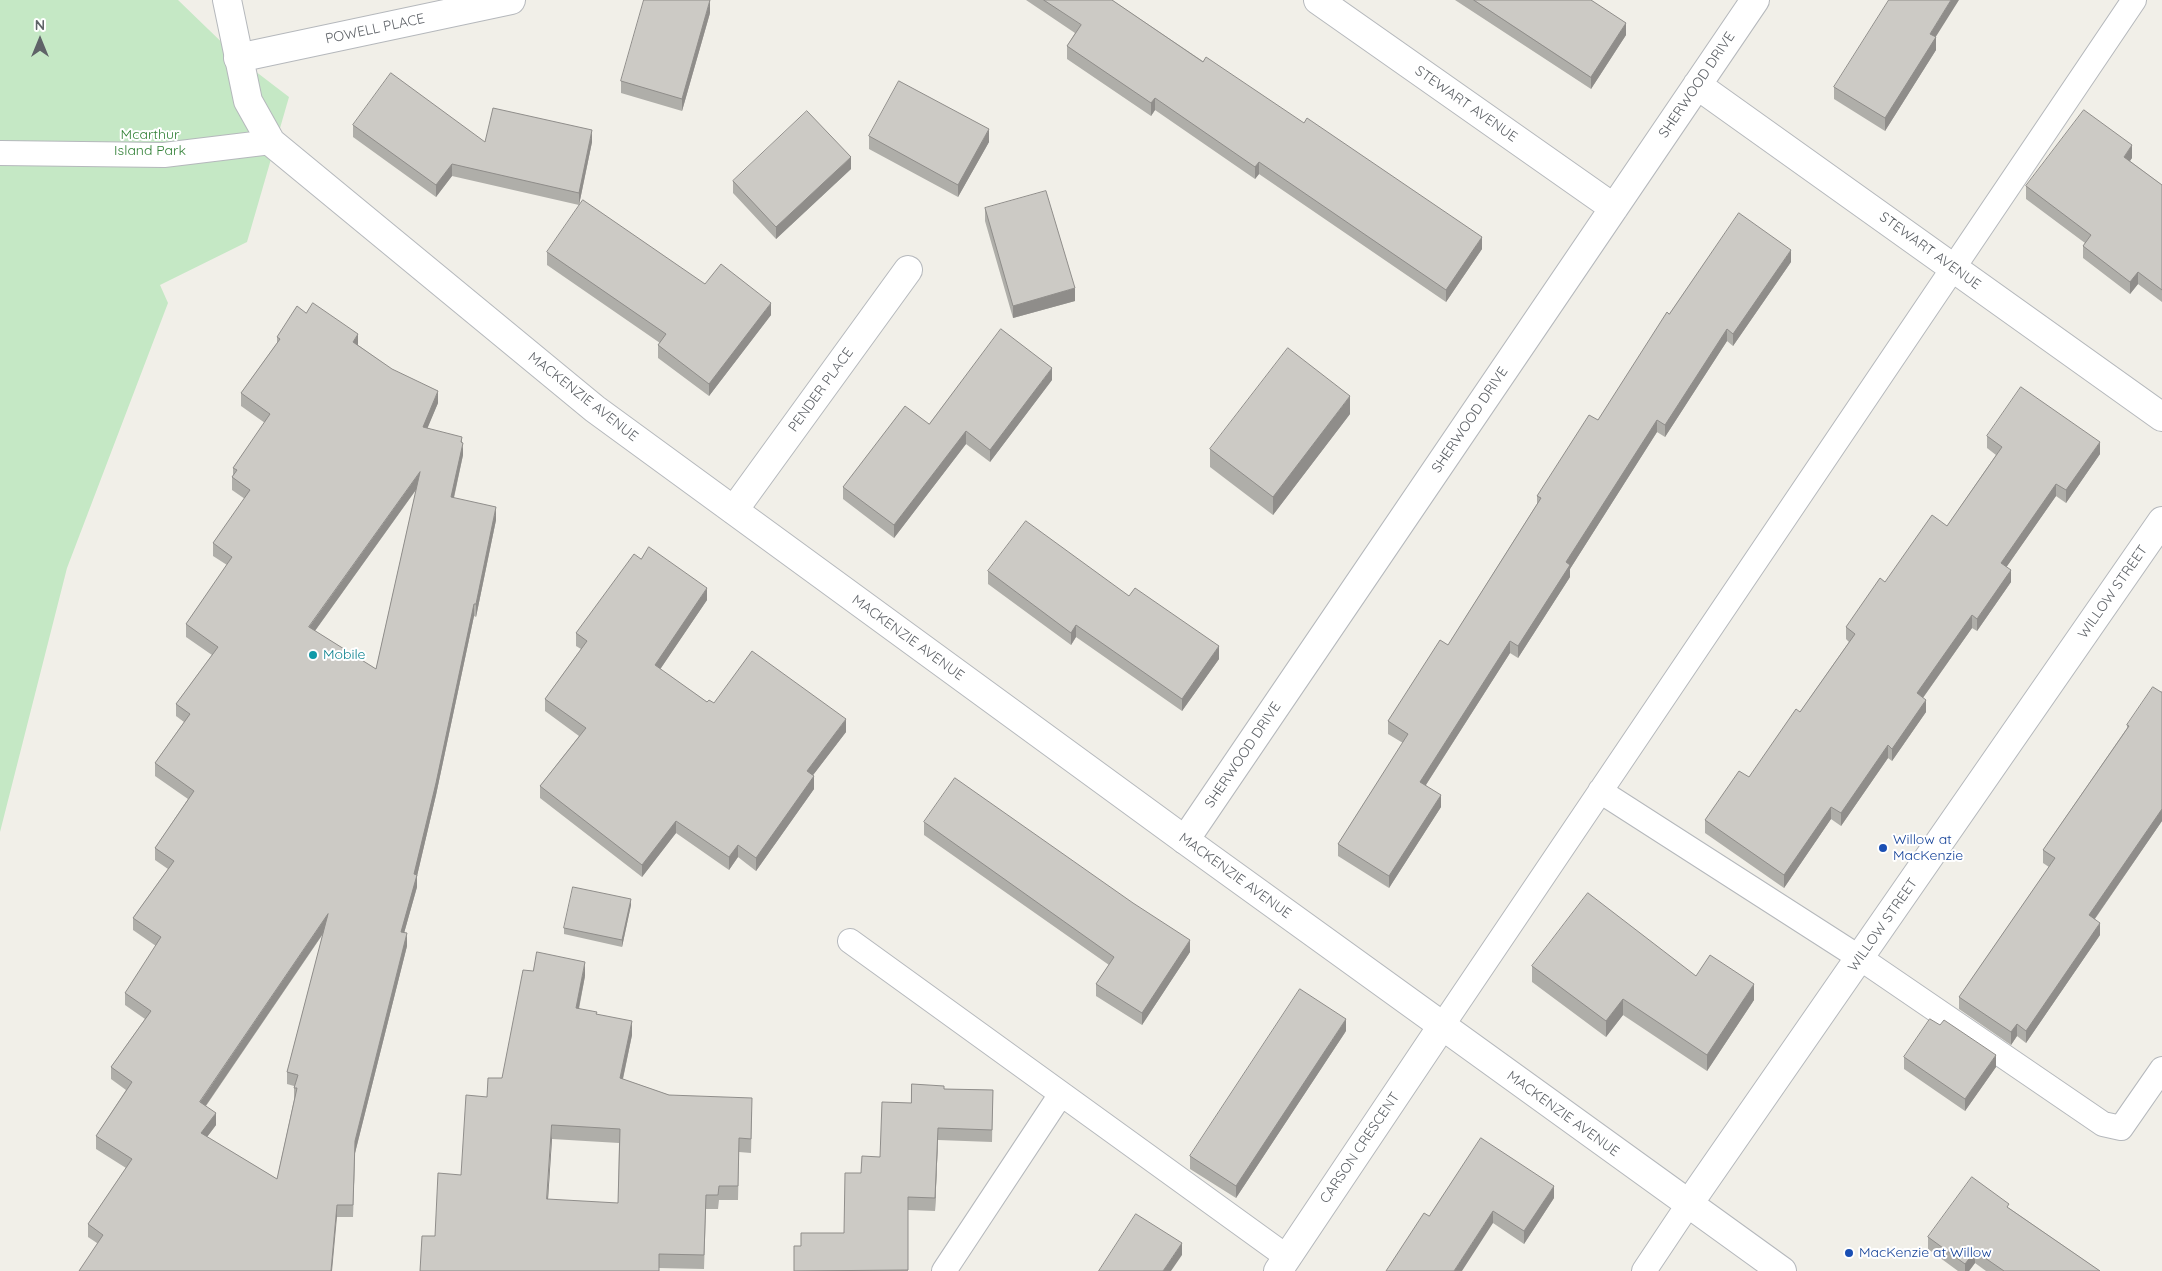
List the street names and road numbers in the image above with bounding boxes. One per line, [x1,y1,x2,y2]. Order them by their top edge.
street label: POWELL PLACE [324,10,426,48]
street label: SHERWOOD DRIVE [1655,29,1739,141]
street label: STEWART AVENUE [1412,62,1520,146]
street label: STEWART AVENUE [1876,209,1984,293]
street label: PENDER PLACE [785,345,857,435]
street label: MACKENZIE AVENUE [525,349,641,445]
street label: SHERWOOD DRIVE [1428,364,1512,476]
street label: WILLOW STREET [2075,542,2151,642]
street label: MACKENZIE AVENUE [849,592,967,684]
street label: SHERWOOD DRIVE [1201,699,1285,811]
street label: MACKENZIE AVENUE [1176,830,1294,922]
street label: WILLOW STREET [1845,875,1921,975]
street label: MACKENZIE AVENUE [1504,1068,1622,1160]
street label: CARSON CRESCENT [1317,1089,1403,1207]

